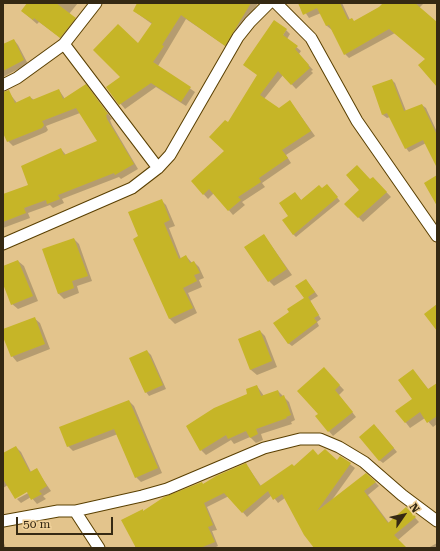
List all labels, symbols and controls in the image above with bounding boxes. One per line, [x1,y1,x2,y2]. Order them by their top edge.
north arrow [384,495,424,535]
text: N [407,501,422,515]
scale bar [18,509,115,535]
text: 50 m [23,517,50,531]

